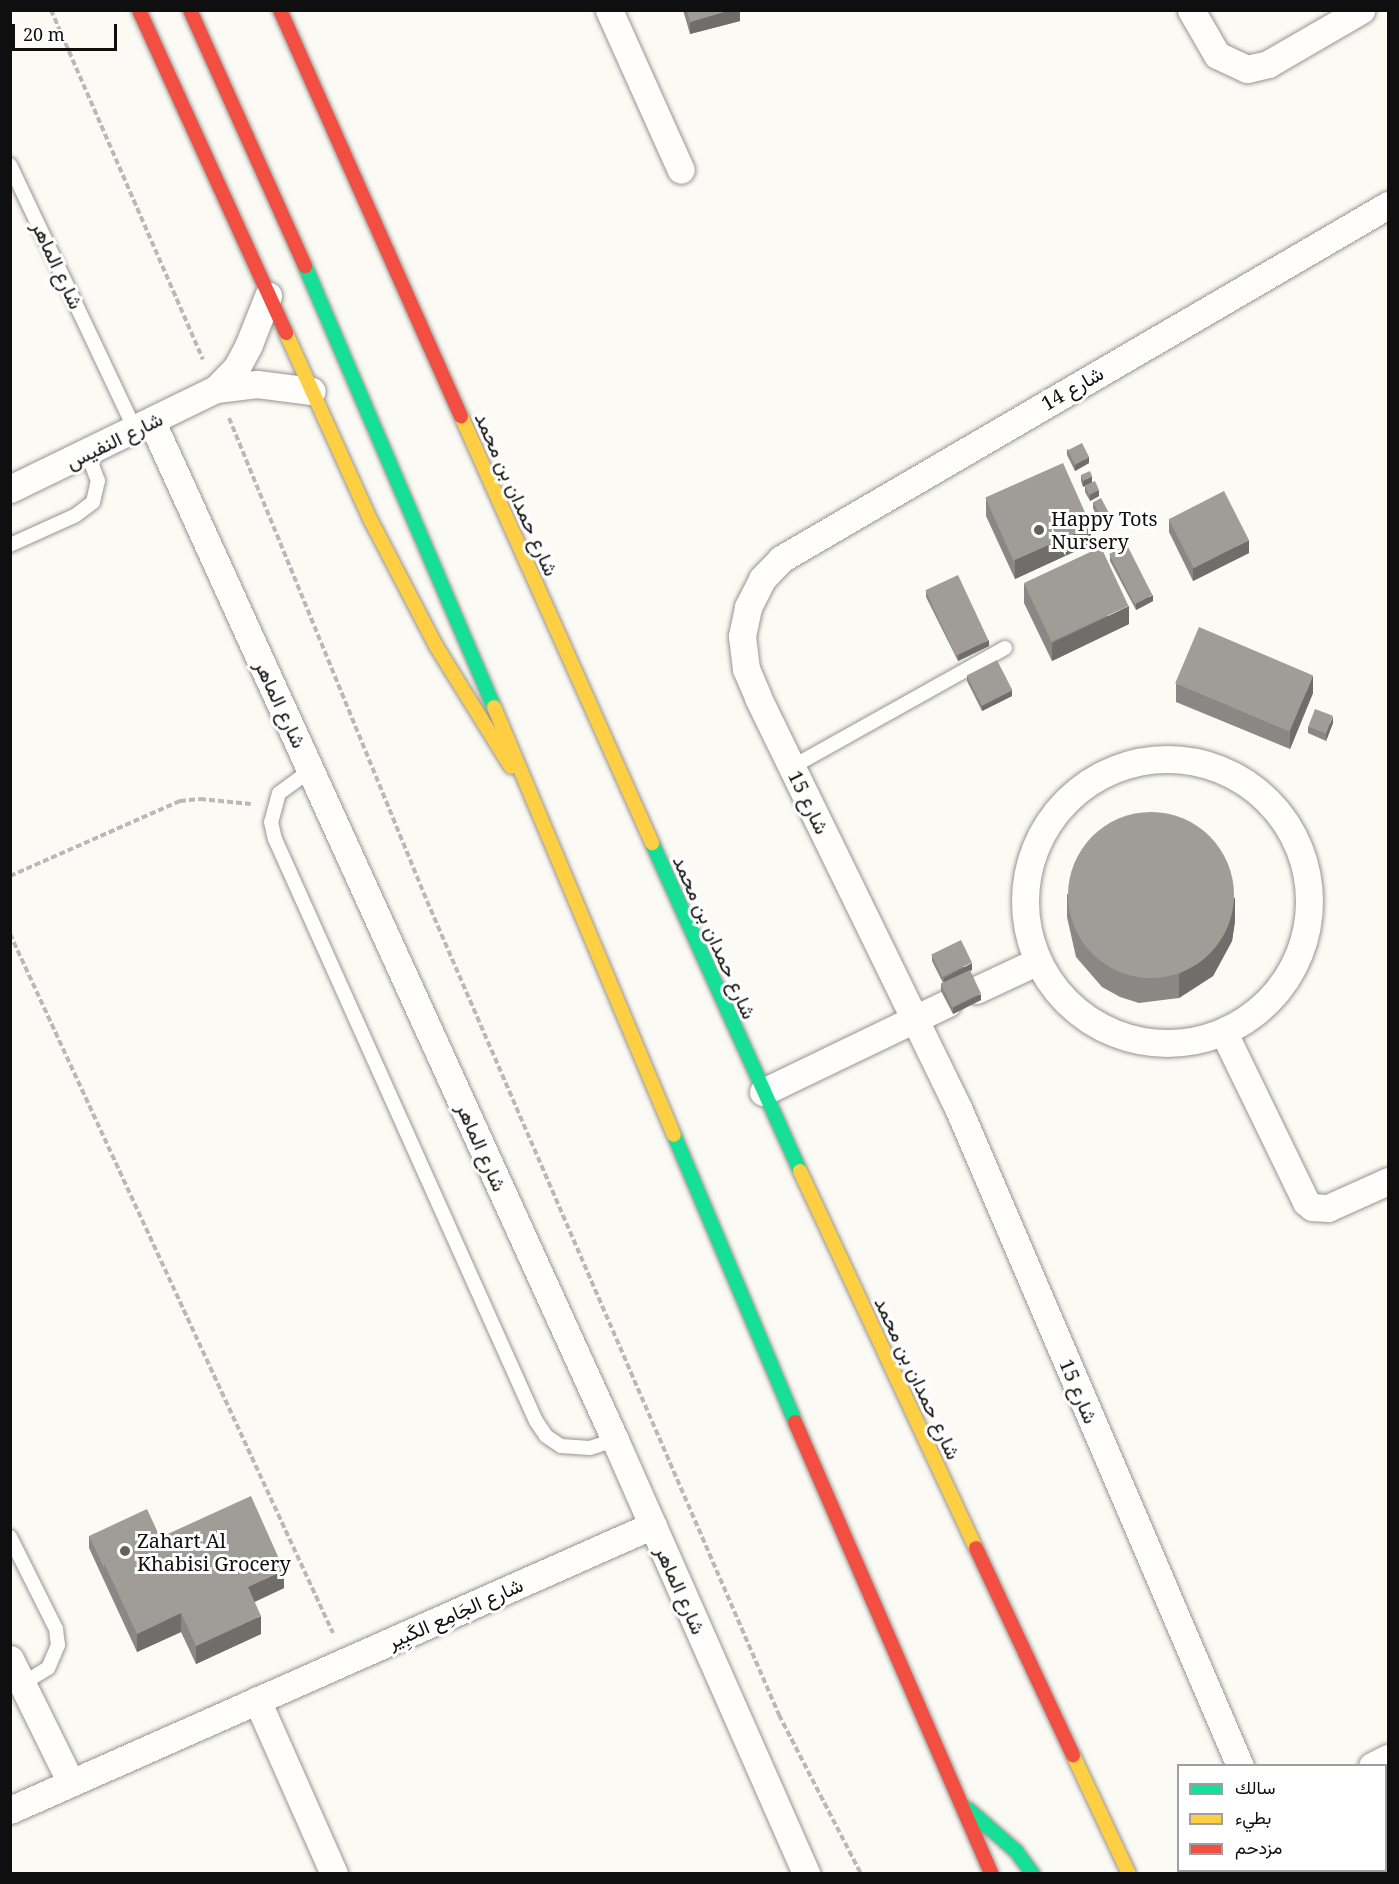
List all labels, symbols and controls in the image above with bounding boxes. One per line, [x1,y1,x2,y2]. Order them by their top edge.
scale bar [15,12,120,50]
text: 20 m [23,22,65,46]
street label: شارع الماهر [27,217,89,313]
street label: شارع 14 [1037,361,1107,415]
street label: شارع النفيس [62,406,166,474]
street label: شارع حمدان بن محمد [470,409,564,579]
place label: Happy Tots Nursery [1051,506,1158,553]
marker: Happy Tots Nursery [1032,523,1046,537]
street label: شارع الماهر [250,656,312,752]
street label: شارع 15 [783,766,835,838]
street label: شارع حمدان بن محمد [668,852,762,1022]
street label: شارع الماهر [452,1099,512,1195]
street label: شارع حمدان بن محمد [870,1293,966,1463]
street label: شارع 15 [1055,1355,1103,1427]
place label: Zahart Al Khabisi Grocery [137,1528,291,1575]
street label: شارع الماهر [651,1542,711,1638]
marker: Zahart Al Khabisi Grocery [118,1544,132,1558]
street label: شارع الجَامِع الكَبِير [384,1572,526,1654]
legend [1177,1764,1387,1872]
text: سالك [1235,1775,1275,1799]
text: بطيء [1235,1805,1271,1829]
text: مزدحم [1235,1835,1282,1859]

